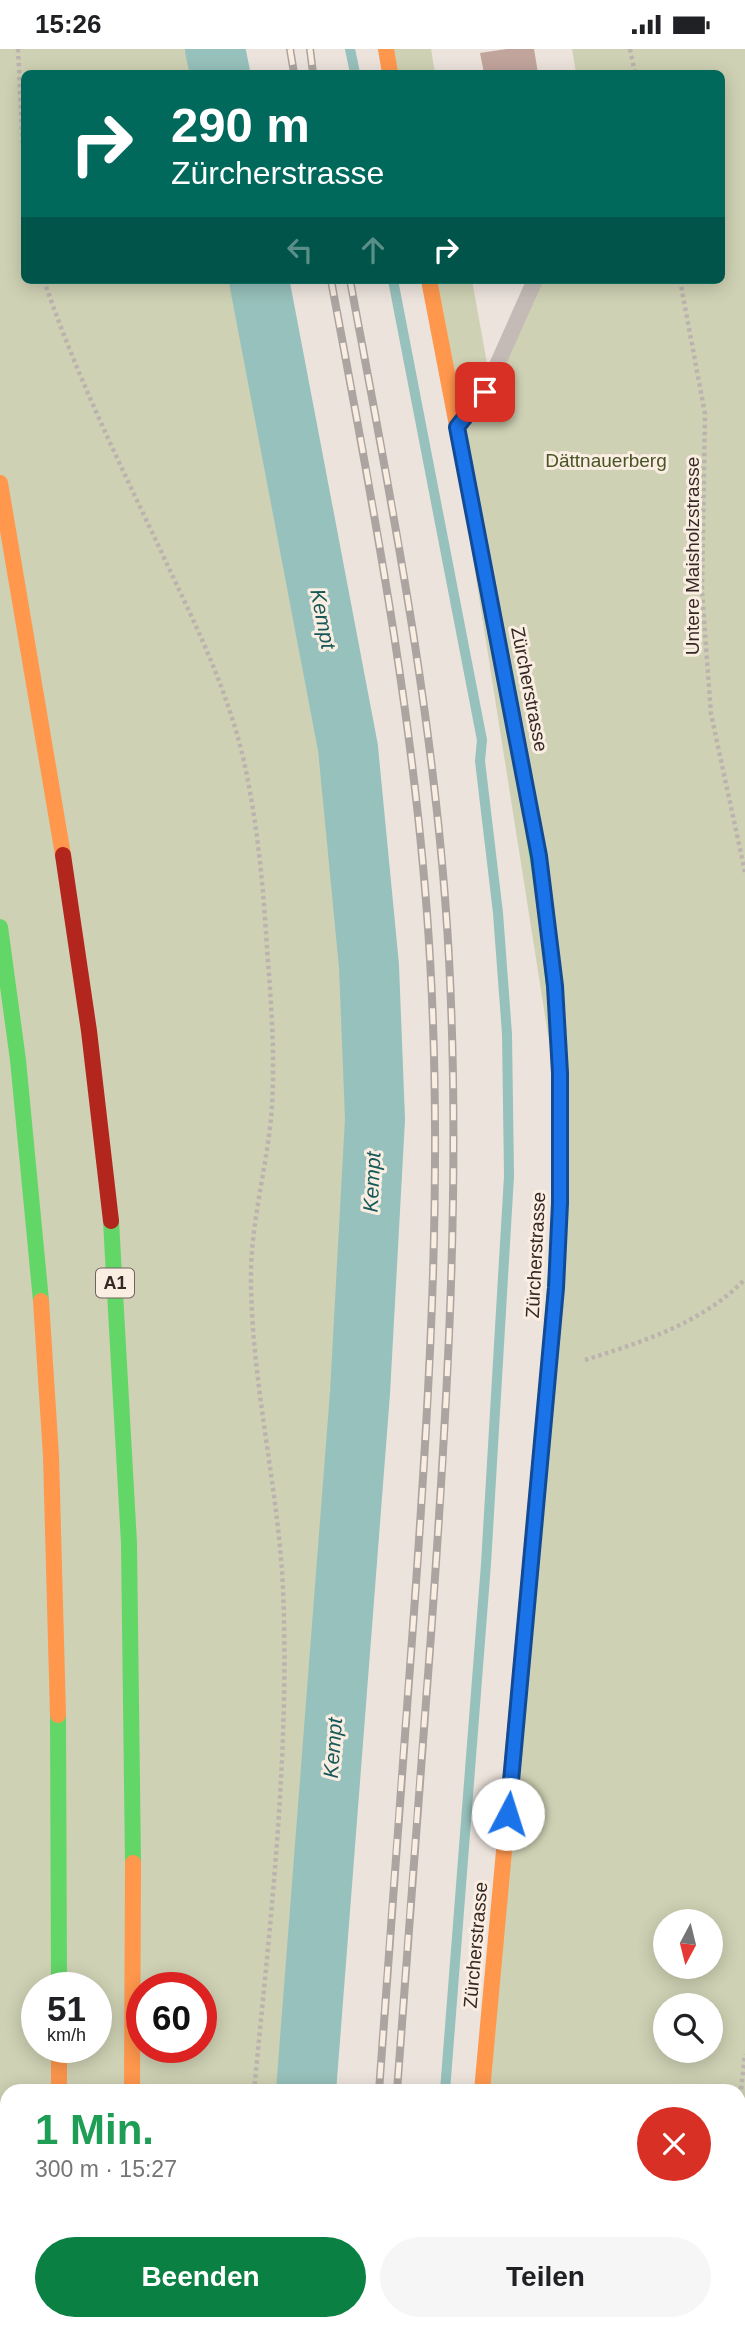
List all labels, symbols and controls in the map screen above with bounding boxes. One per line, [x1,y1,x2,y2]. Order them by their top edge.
text: 15:26 [35,9,102,39]
icon: right [56,98,147,189]
text: 290 m [171,98,310,152]
text: Zürcherstrasse [171,155,384,191]
icon: left [281,231,319,269]
icon: ahead [354,231,392,269]
icon: right [427,231,465,269]
pin [455,362,515,422]
icon: arrive [466,373,504,411]
park label: Dättnauerberg [545,450,667,471]
street label: Untere Maisholzstrasse [682,457,703,655]
water label: Kempt [306,587,341,652]
street label: Zürcherstrasse [507,625,552,753]
water label: Kempt [358,1150,385,1213]
street label: Zürcherstrasse [522,1191,549,1319]
road number: A1 [96,1268,134,1297]
water label: Kempt [319,1716,346,1779]
position arrow [471,1777,545,1851]
street label: Zürcherstrasse [460,1881,491,2009]
north arrow [653,1909,723,1979]
map controls [653,1909,723,2063]
speed limit sign: 60 [126,1972,217,2063]
text: 51 [47,1989,86,2028]
button: search [653,1993,723,2063]
text: km/h [47,2025,86,2045]
text: 1 Min. [35,2106,154,2153]
button: close [637,2107,711,2181]
text: 300 m · 15:27 [35,2156,177,2182]
button: Beenden [35,2237,366,2317]
button: Teilen [380,2237,711,2317]

